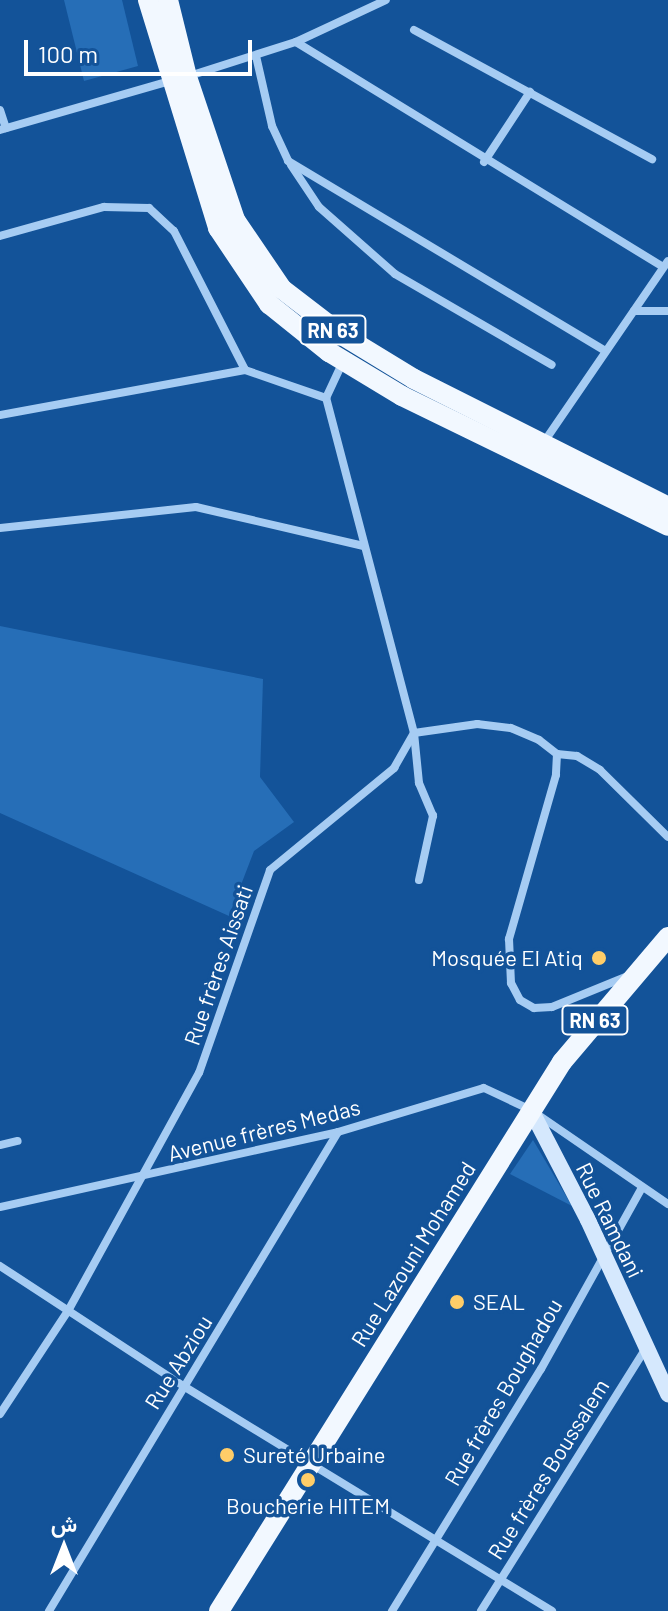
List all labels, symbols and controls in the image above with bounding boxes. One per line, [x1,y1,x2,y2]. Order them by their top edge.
scale bar [28,24,256,74]
text: 100 m [38,39,98,68]
road number: RN 63 [299,314,367,346]
street label: Rue frères Aissati [178,881,258,1049]
place label: Mosquée El Atiq [431,945,583,971]
marker: Mosquée El Atiq [590,949,608,967]
road number: RN 63 [561,1004,629,1036]
street label: Avenue frères Medas [165,1093,363,1167]
street label: Rue Lazouni Mohamed [345,1157,481,1351]
street label: Rue Ramdani [571,1158,649,1282]
place label: SEAL [473,1289,525,1315]
marker: SEAL [448,1293,466,1311]
street label: Rue frères Boughadou [439,1294,567,1490]
street label: Rue Abziou [139,1310,217,1414]
street label: Rue frères Boussalem [482,1374,614,1564]
place label: Sureté Urbaine [243,1442,385,1468]
marker: Sureté Urbaine [218,1446,236,1464]
marker: Boucherie HITEM [299,1471,317,1489]
place label: Boucherie HITEM [226,1493,390,1519]
north arrow [24,1507,104,1587]
text: ش [51,1510,77,1536]

